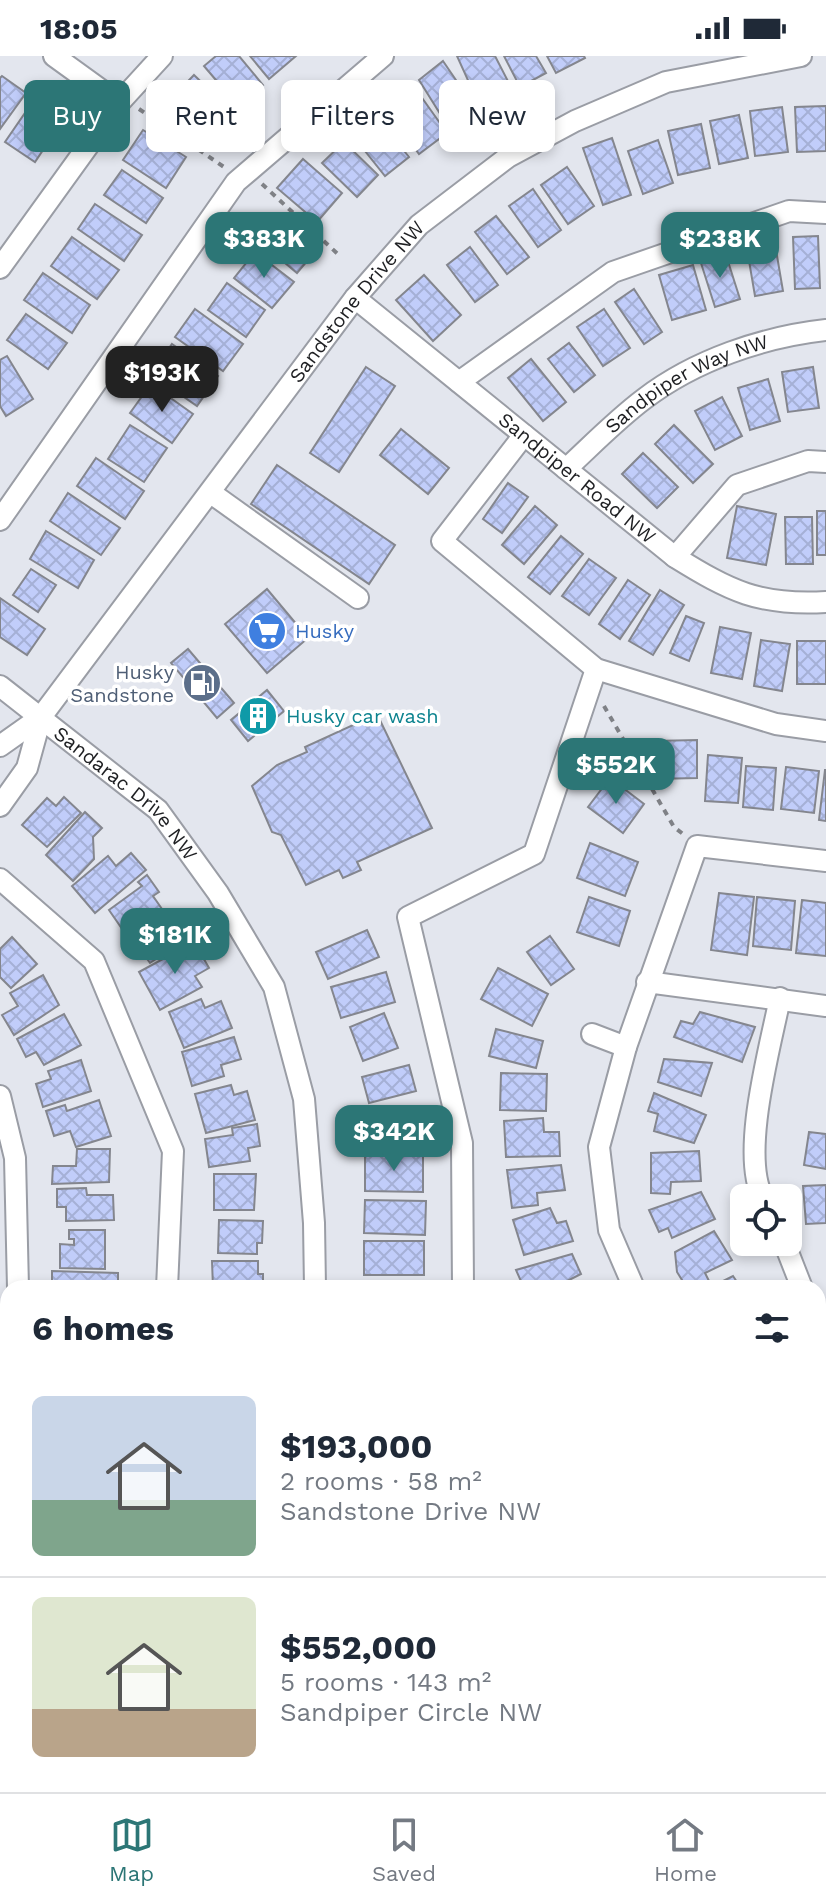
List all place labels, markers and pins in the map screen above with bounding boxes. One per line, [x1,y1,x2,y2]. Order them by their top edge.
pin: $383K [208,212,320,280]
pin: $238K [664,212,776,280]
pin: $193K [106,346,218,414]
supermarket icon: Husky [246,610,288,652]
place label: Husky [295,619,355,643]
place label: Husky Sandstone [70,660,175,707]
fuel station icon: Husky Sandstone [181,662,223,704]
building icon: Husky car wash [237,695,279,737]
place label: Husky car wash [286,704,439,728]
pin: $552K [560,738,672,806]
pin: $181K [119,908,231,976]
pin: $342K [338,1105,450,1173]

